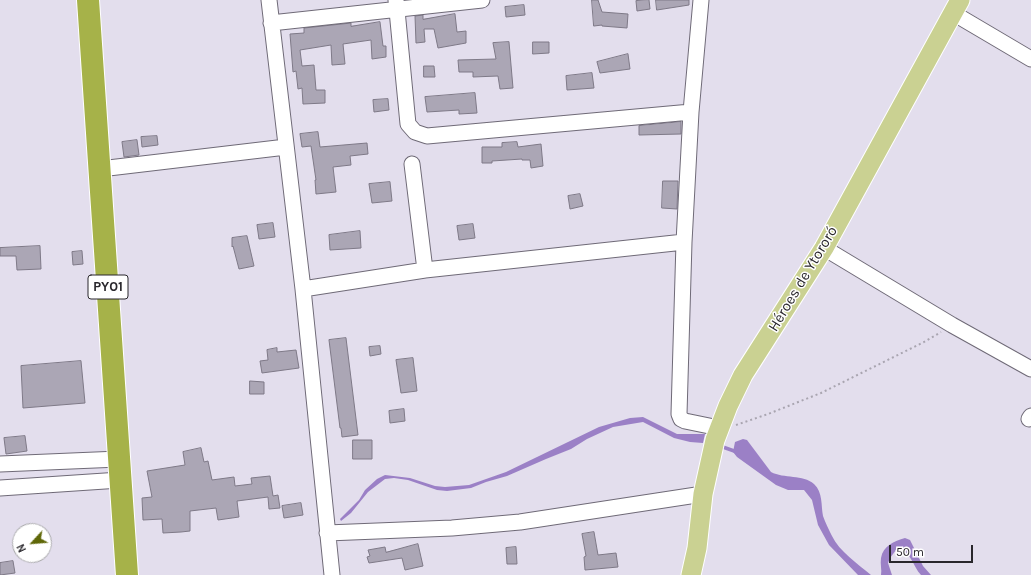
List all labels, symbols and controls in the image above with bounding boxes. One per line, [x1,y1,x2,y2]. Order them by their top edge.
street label: Héroes de Ytororó [765,223,841,335]
road number: PY01 [88,275,128,299]
north arrow [12,523,52,563]
scale bar [891,537,975,563]
text: N [14,542,29,554]
text: 50 m [896,545,924,559]

